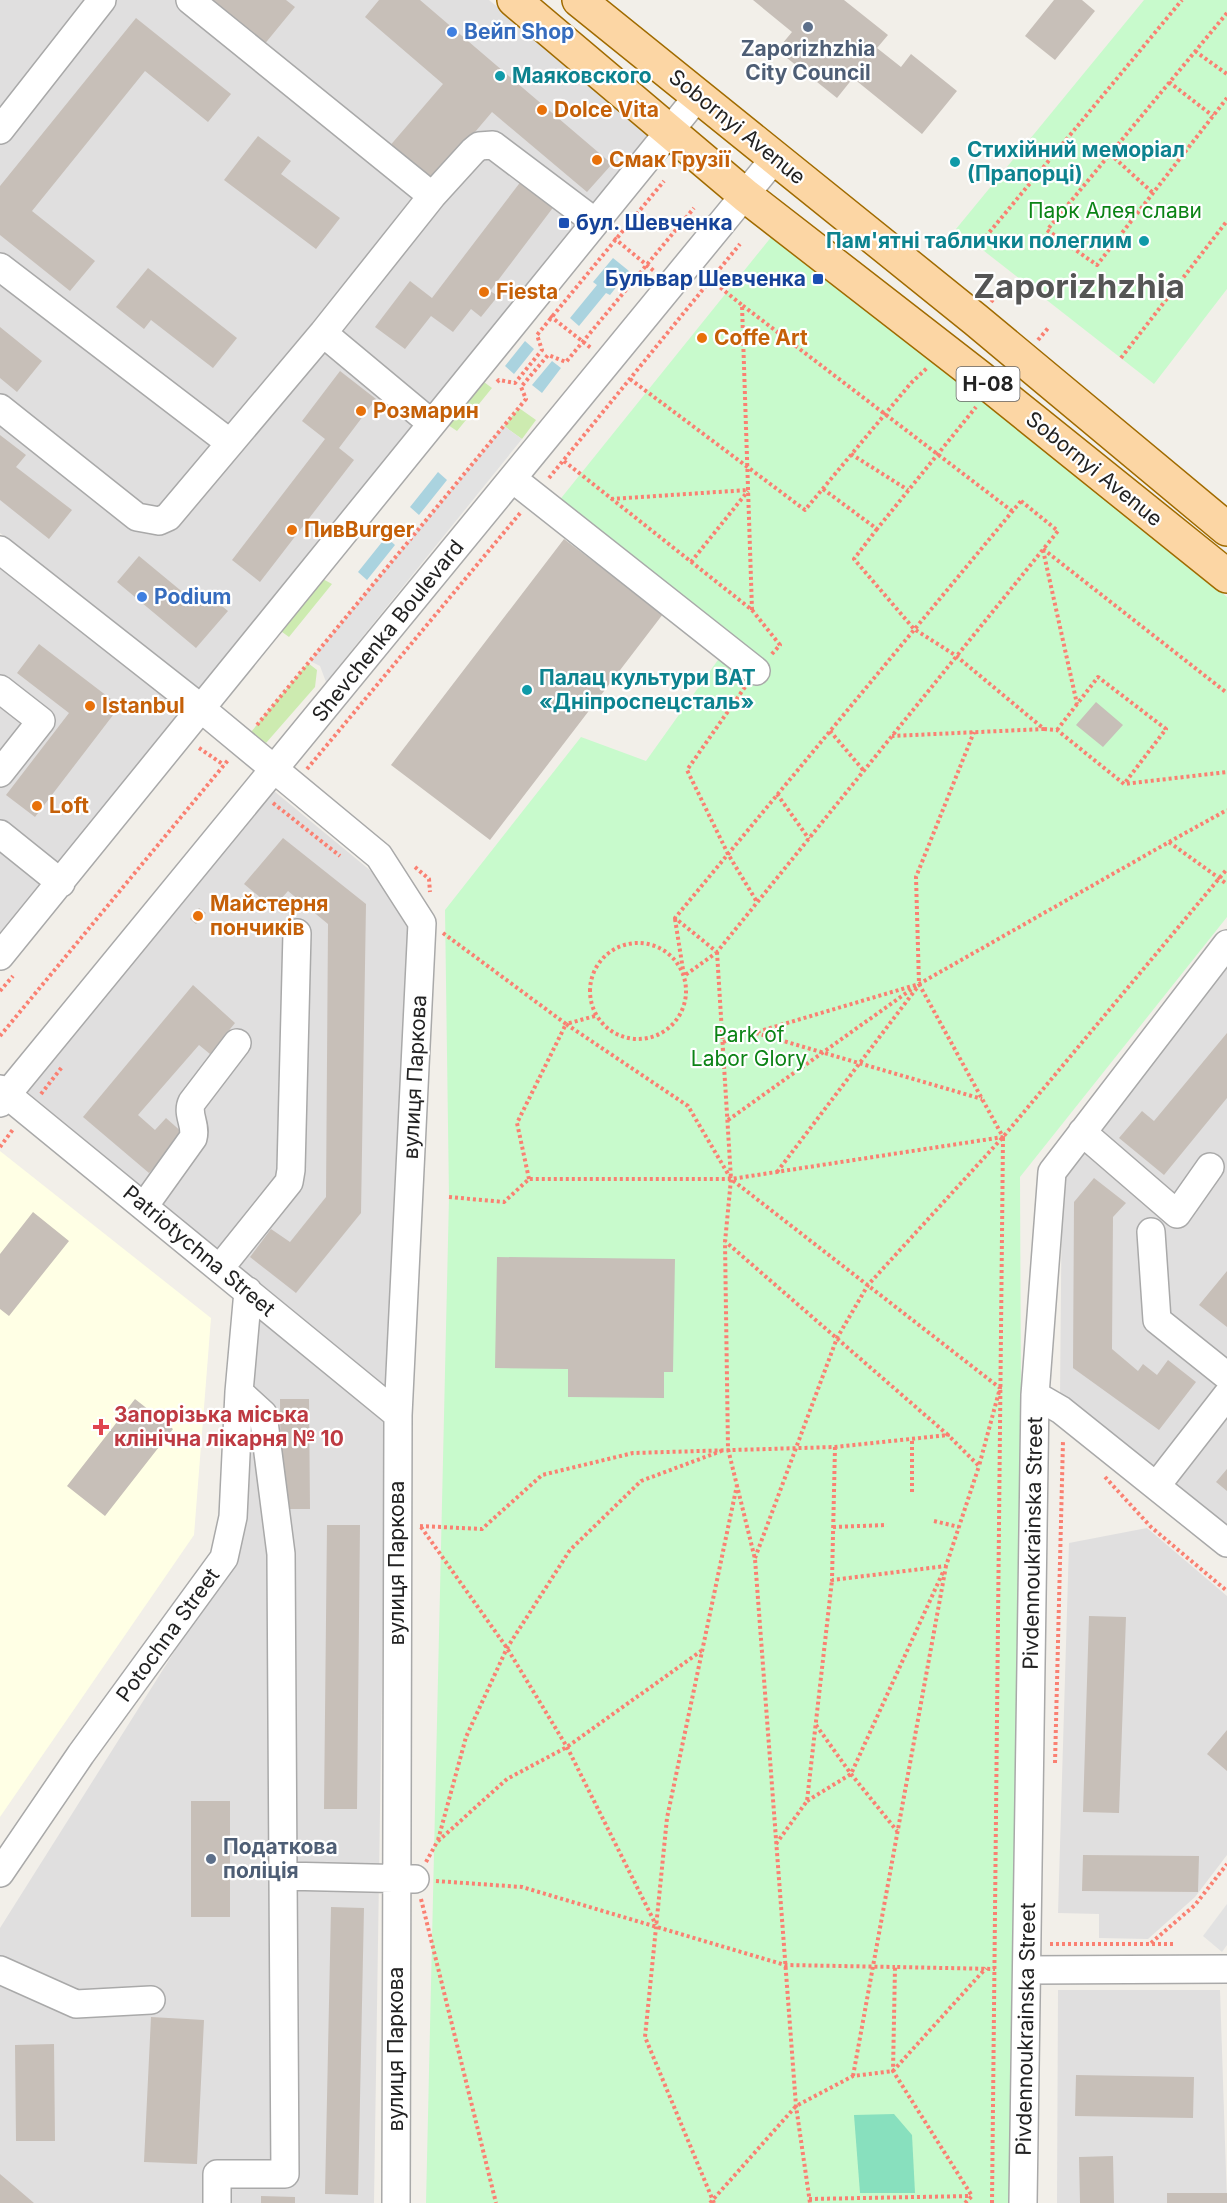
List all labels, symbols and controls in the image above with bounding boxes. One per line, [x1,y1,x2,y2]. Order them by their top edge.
place label: Вейп Shop [464,19,574,44]
marker: Zaporizhzhia City Council [801,20,815,34]
marker: Вейп Shop [445,25,459,39]
place label: Zaporizhzhia City Council [741,36,875,85]
place label: Маяковского [512,63,652,88]
street label: Sobornyi Avenue [664,64,811,189]
marker: Маяковского [493,69,507,83]
place label: Dolce Vita [554,97,659,122]
marker: Dolce Vita [535,103,549,117]
place label: Стихійний меморіал (Прапорці) [967,137,1185,186]
place label: Смак Грузії [609,147,732,172]
marker: Смак Грузії [590,153,604,167]
marker: Стихійний меморіал (Прапорці) [948,155,962,169]
park label: Парк Алея слави [1028,198,1202,223]
place label: бул. Шевченка [576,210,733,235]
marker: бул. Шевченка [557,216,571,230]
place label: Пам'ятні таблички полеглим [826,228,1132,253]
marker: Пам'ятні таблички полеглим [1137,234,1151,248]
place label: Бульвар Шевченка [605,266,806,291]
district label: Zaporizhzhia [973,266,1185,306]
marker: Бульвар Шевченка [811,272,825,286]
place label: Fiesta [496,279,558,304]
marker: Fiesta [477,285,491,299]
place label: Coffe Art [714,325,808,350]
marker: Coffe Art [695,331,709,345]
road number: Н-08 [956,367,1020,401]
place label: Розмарин [373,398,479,423]
marker: Розмарин [354,404,368,418]
street label: Sobornyi Avenue [1021,406,1168,531]
place label: ПивBurger [304,517,415,542]
marker: ПивBurger [285,523,299,537]
street label: Shevchenka Boulevard [306,535,469,727]
place label: Podium [154,584,231,609]
marker: Podium [135,590,149,604]
place label: Палац культури ВАТ «Дніпроспецсталь» [539,665,756,714]
marker: Палац культури ВАТ «Дніпроспецсталь» [520,683,534,697]
place label: Istanbul [102,693,185,718]
marker: Istanbul [83,699,97,713]
place label: Loft [49,793,89,818]
marker: Loft [30,799,44,813]
place label: Майстерня пончиків [210,891,328,940]
marker: Майстерня пончиків [191,909,205,923]
street label: вулиця Паркова [398,994,431,1160]
park label: Park of Labor Glory [691,1022,807,1071]
street label: Patriotychna Street [118,1180,280,1321]
place label: Запорізька міська клінічна лікарня № 10 [114,1402,344,1451]
street label: Pivdennoukrainska Street [1018,1416,1047,1670]
marker: Запорізька міська клінічна лікарня № 10 [92,1418,110,1436]
street label: вулиця Паркова [384,1481,409,1645]
street label: Potochna Street [111,1563,224,1706]
place label: Податкова поліція [223,1834,338,1883]
marker: Податкова поліція [204,1852,218,1866]
street label: Pivdennoukrainska Street [1011,1902,1040,2156]
street label: вулиця Паркова [383,1967,408,2131]

